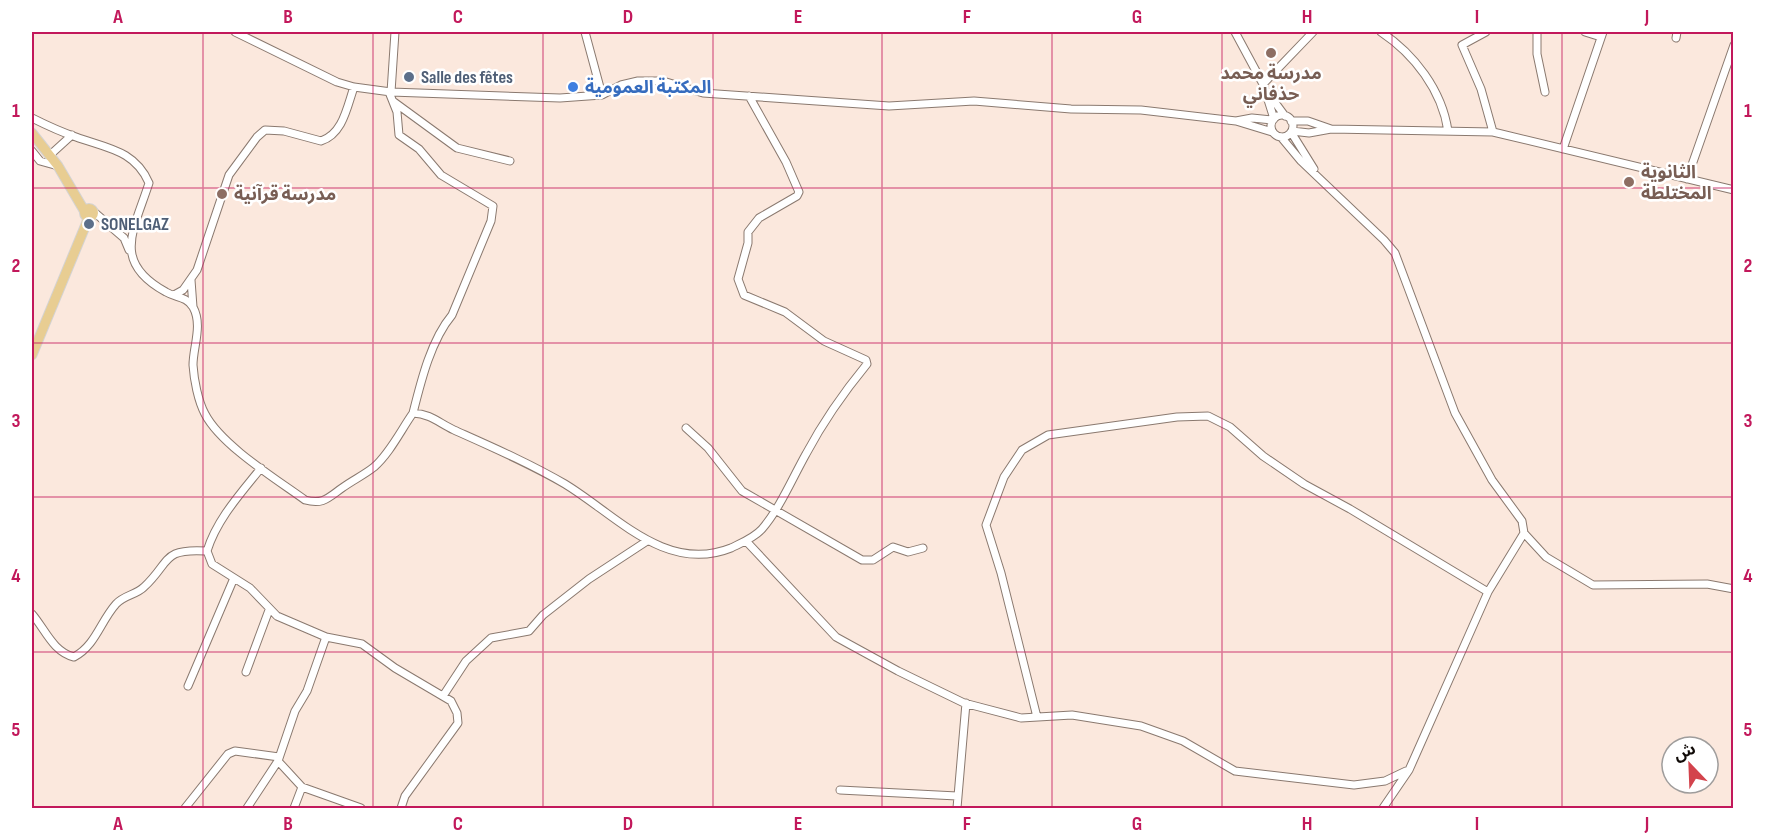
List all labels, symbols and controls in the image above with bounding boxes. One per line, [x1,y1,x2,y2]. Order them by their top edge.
text: A [112,5,123,29]
text: B [283,5,293,29]
text: C [453,5,463,29]
text: D [623,5,633,29]
text: E [794,5,802,29]
text: F [963,5,971,29]
text: G [1132,5,1142,29]
text: H [1302,5,1312,29]
text: I [1475,5,1479,29]
text: J [1644,5,1649,29]
marker: مدرسة محمد حذفاني [1264,46,1278,60]
place label: مدرسة محمد حذفاني [1220,63,1322,108]
place label: Salle des fêtes [421,67,513,88]
marker: Salle des fêtes [402,70,416,84]
place label: المكتبة العمومية [585,77,711,98]
marker: المكتبة العمومية [566,80,580,94]
text: 1 [12,99,20,123]
text: 1 [1744,99,1752,123]
place label: الثانوية المختلطة [1641,162,1712,204]
marker: الثانوية المختلطة [1622,175,1636,189]
place label: مدرسة قرآنية [234,183,336,205]
marker: مدرسة قرآنية [215,187,229,201]
place label: SONELGAZ [101,214,169,235]
marker: SONELGAZ [82,217,96,231]
text: 2 [12,254,20,278]
text: 2 [1744,254,1752,278]
text: 3 [12,409,21,433]
text: 3 [1744,409,1753,433]
text: 4 [11,564,21,588]
text: 4 [1743,564,1753,588]
text: 5 [12,718,21,742]
text: 5 [1744,718,1753,742]
north arrow [1660,735,1720,795]
text: ش [1671,740,1699,766]
text: A [112,812,123,836]
text: B [283,812,293,836]
text: C [453,812,463,836]
text: D [623,812,633,836]
text: E [794,812,802,836]
text: F [963,812,971,836]
text: G [1132,812,1142,836]
text: H [1302,812,1312,836]
text: I [1475,812,1479,836]
text: J [1644,812,1649,836]

